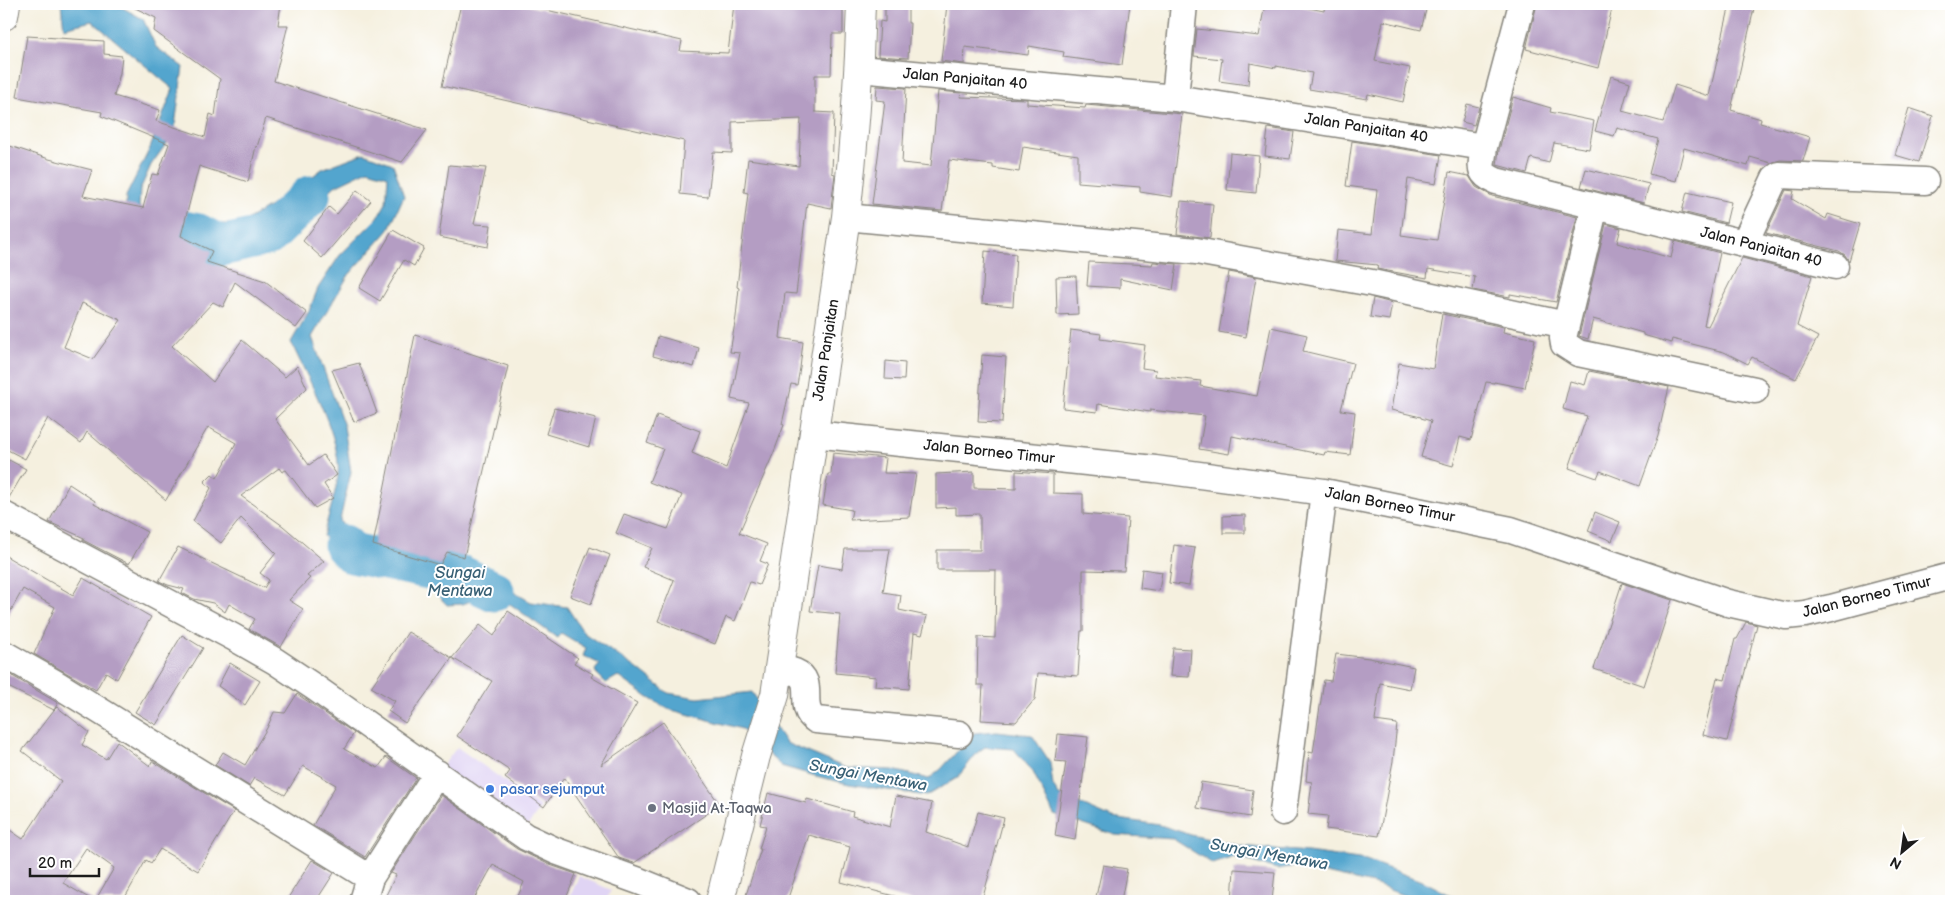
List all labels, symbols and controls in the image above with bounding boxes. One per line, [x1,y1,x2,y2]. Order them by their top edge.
street label: Jalan Panjaitan 40 [902,64,1028,94]
street label: Jalan Panjaitan 40 [1303,109,1429,147]
street label: Jalan Panjaitan 40 [1698,223,1824,271]
street label: Jalan Panjaitan [809,298,843,402]
street label: Jalan Borneo Timur [922,436,1056,468]
street label: Jalan Borneo Timur [1323,483,1457,527]
water label: Sungai Mentawa [427,564,493,601]
street label: Jalan Borneo Timur [1801,572,1934,622]
water label: Sungai Mentawa [808,756,928,796]
place label: pasar sejumput [500,780,605,799]
marker: pasar sejumput [484,783,496,795]
place label: Masjid At-Taqwa [662,799,772,818]
marker: Masjid At-Taqwa [646,802,658,814]
north arrow [1878,828,1928,878]
water label: Sungai Mentawa [1209,835,1329,875]
scale bar [30,845,99,877]
text: N [1887,853,1905,873]
text: 20 m [38,854,72,873]

